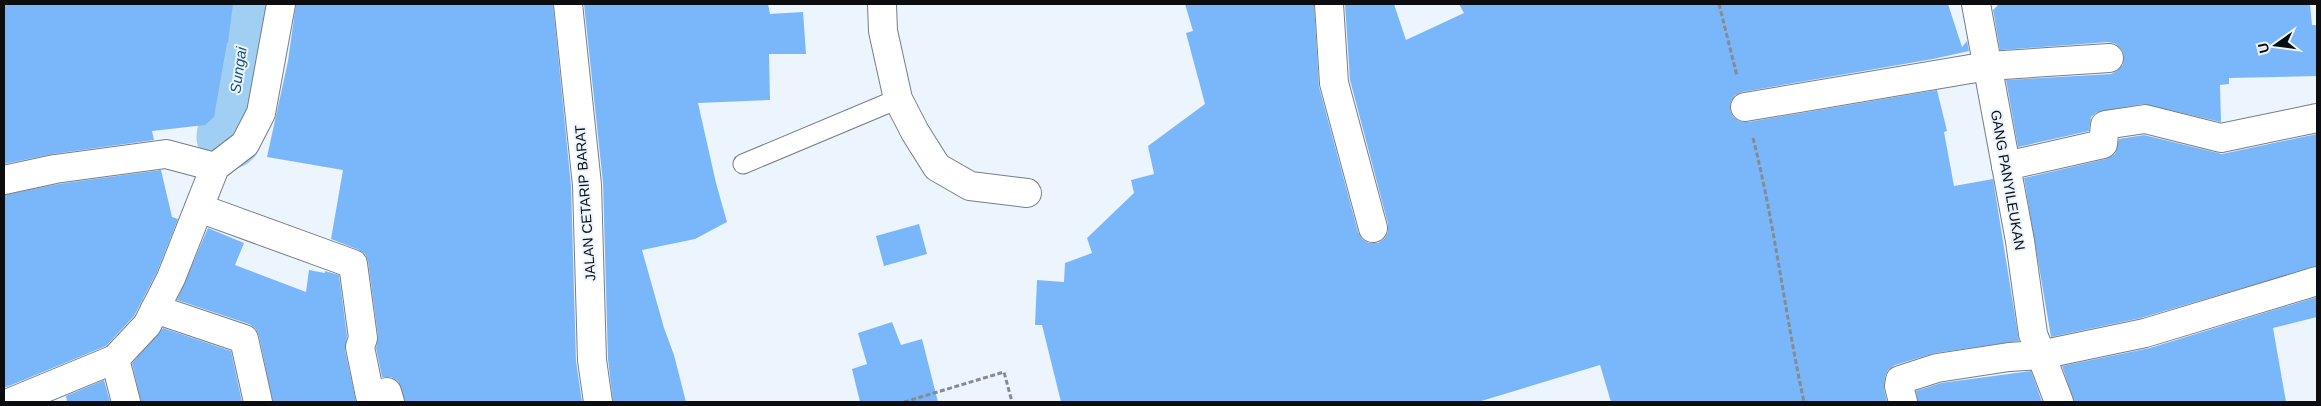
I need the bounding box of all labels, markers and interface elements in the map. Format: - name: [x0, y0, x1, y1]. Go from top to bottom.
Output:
- north arrow: [2251, 20, 2301, 70]
- text: U: [2254, 41, 2272, 55]
- water label: Sungai: [226, 45, 250, 94]
- street label: GANG PANYILEUKAN: [1988, 109, 2028, 251]
- street label: JALAN CETARIP BARAT: [572, 124, 598, 282]

